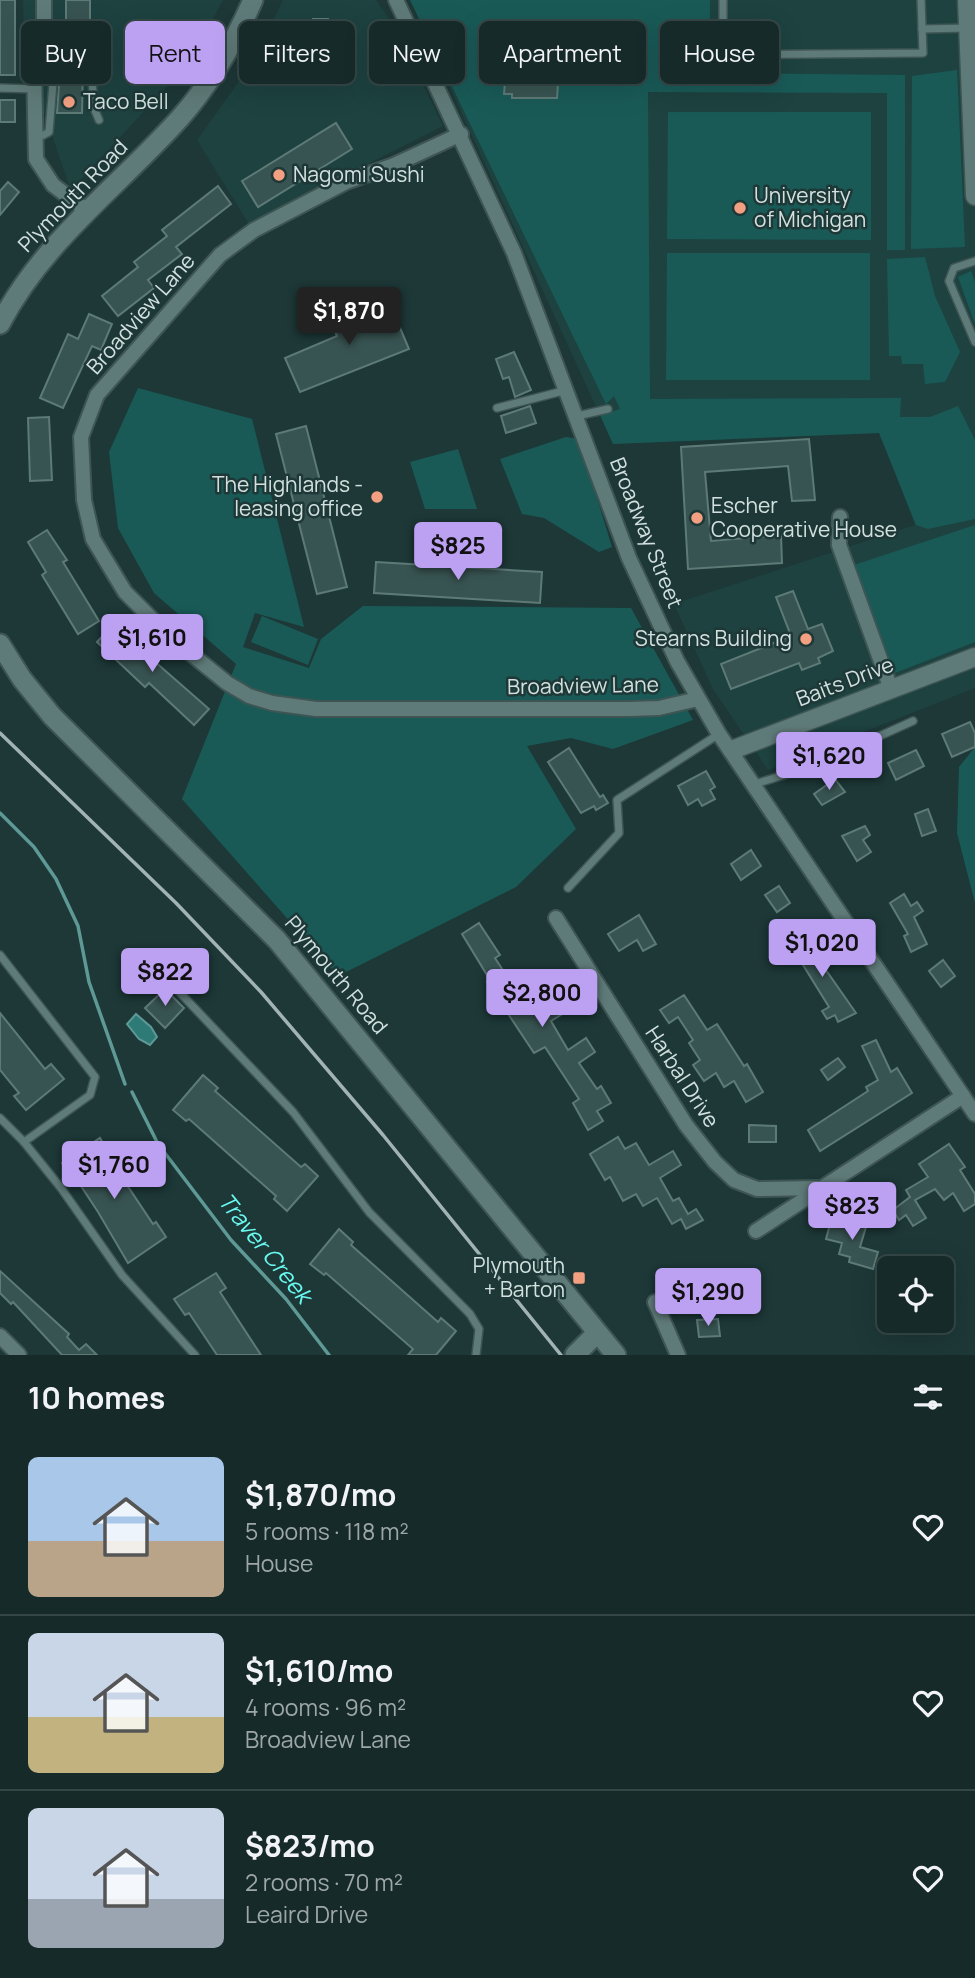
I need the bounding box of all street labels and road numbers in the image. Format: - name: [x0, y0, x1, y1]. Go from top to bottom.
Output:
- street label: Plymouth Road: [11, 133, 133, 258]
- street label: Broadview Lane: [80, 247, 201, 380]
- street label: Broadway Street: [604, 453, 690, 612]
- street label: Baits Drive: [792, 650, 897, 712]
- street label: Broadview Lane: [507, 670, 659, 700]
- street label: Plymouth Road: [279, 909, 394, 1039]
- street label: Harbal Drive: [640, 1020, 726, 1133]

